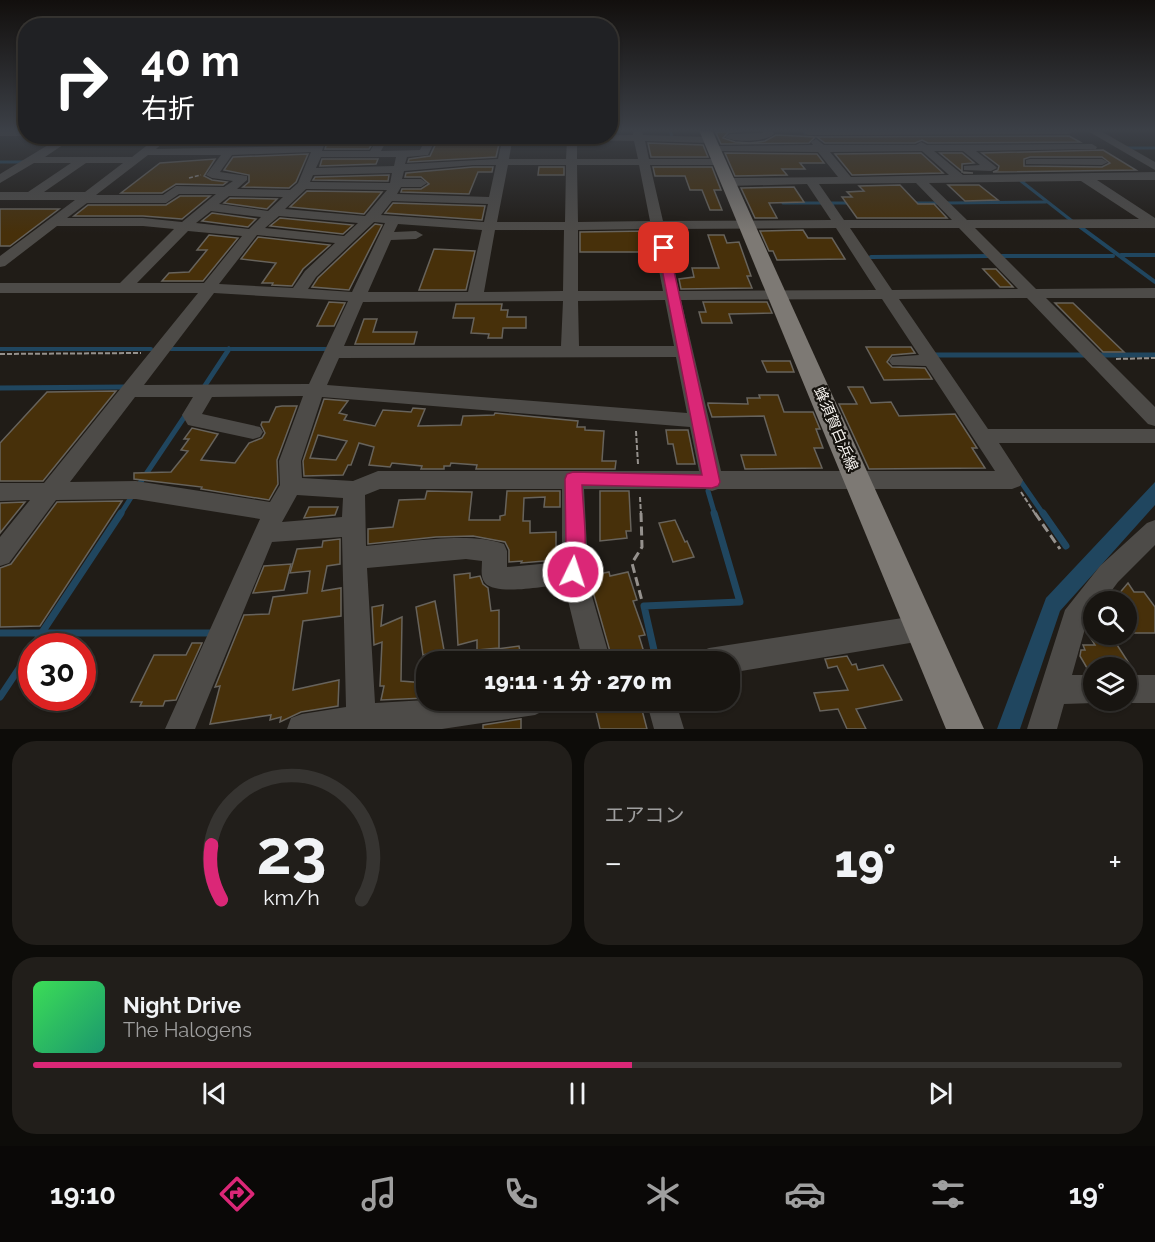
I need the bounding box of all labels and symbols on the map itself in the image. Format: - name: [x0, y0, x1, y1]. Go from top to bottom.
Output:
- pin: [638, 222, 689, 273]
- street label: 蜂須賀白浜線: [810, 384, 862, 474]
- position arrow: [541, 540, 605, 604]
- speed limit sign: 30: [18, 633, 96, 711]

